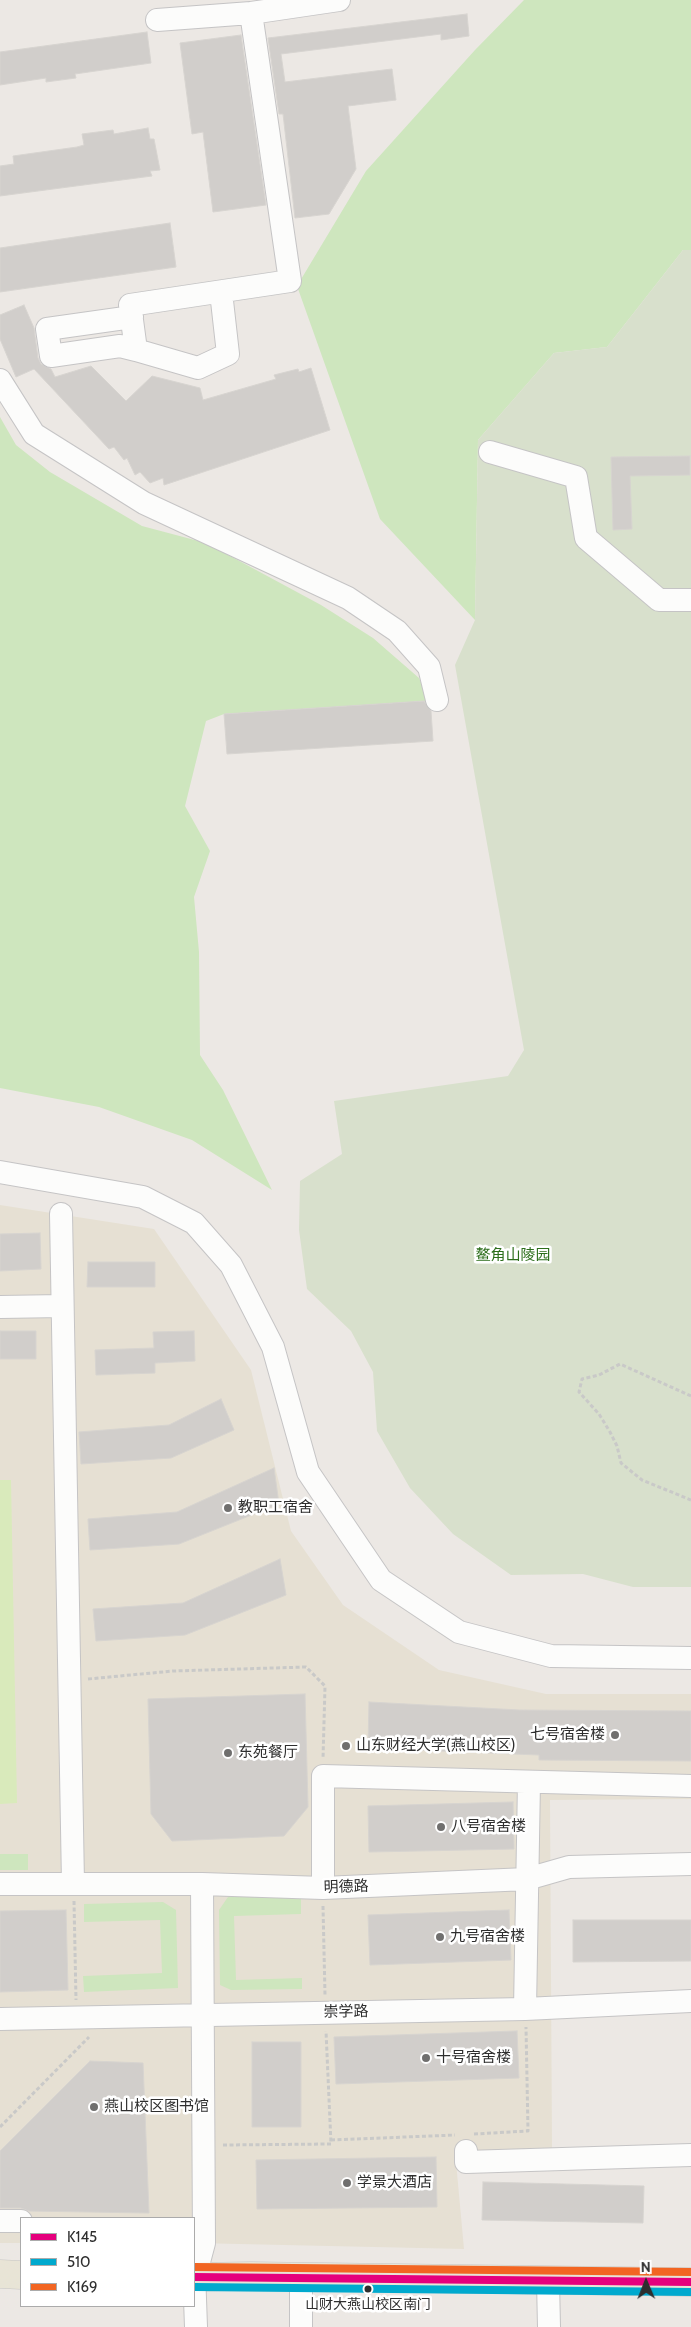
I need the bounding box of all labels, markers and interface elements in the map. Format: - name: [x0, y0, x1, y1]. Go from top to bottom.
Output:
- park label: 鳌角山陵园: [476, 1247, 550, 1265]
- place label: 教职工宿舍: [238, 1499, 313, 1517]
- marker: 教职工宿舍: [222, 1502, 234, 1514]
- place label: 七号宿舍楼: [530, 1726, 605, 1744]
- marker: 七号宿舍楼: [609, 1729, 621, 1741]
- place label: 山东财经大学(燕山校区): [356, 1737, 515, 1755]
- marker: 山东财经大学(燕山校区): [340, 1740, 352, 1752]
- place label: 东苑餐厅: [238, 1744, 298, 1762]
- marker: 东苑餐厅: [222, 1747, 234, 1759]
- place label: 八号宿舍楼: [451, 1818, 526, 1836]
- marker: 八号宿舍楼: [435, 1821, 447, 1833]
- street label: 明德路: [323, 1877, 369, 1897]
- place label: 九号宿舍楼: [450, 1928, 525, 1946]
- marker: 九号宿舍楼: [434, 1931, 446, 1943]
- street label: 崇学路: [323, 2003, 369, 2021]
- place label: 十号宿舍楼: [436, 2049, 511, 2067]
- marker: 十号宿舍楼: [420, 2052, 432, 2064]
- place label: 燕山校区图书馆: [104, 2098, 209, 2116]
- marker: 燕山校区图书馆: [88, 2101, 100, 2113]
- place label: 学景大酒店: [357, 2174, 432, 2192]
- marker: 学景大酒店: [341, 2177, 353, 2189]
- legend: [20, 2217, 195, 2307]
- text: K145: [67, 2228, 97, 2246]
- text: 510: [67, 2253, 90, 2271]
- north arrow: [621, 2257, 671, 2307]
- text: N: [641, 2258, 651, 2276]
- text: K169: [67, 2278, 97, 2296]
- marker: 山财大燕山校区南门: [363, 2284, 373, 2294]
- place label: 山财大燕山校区南门: [305, 2297, 431, 2313]

